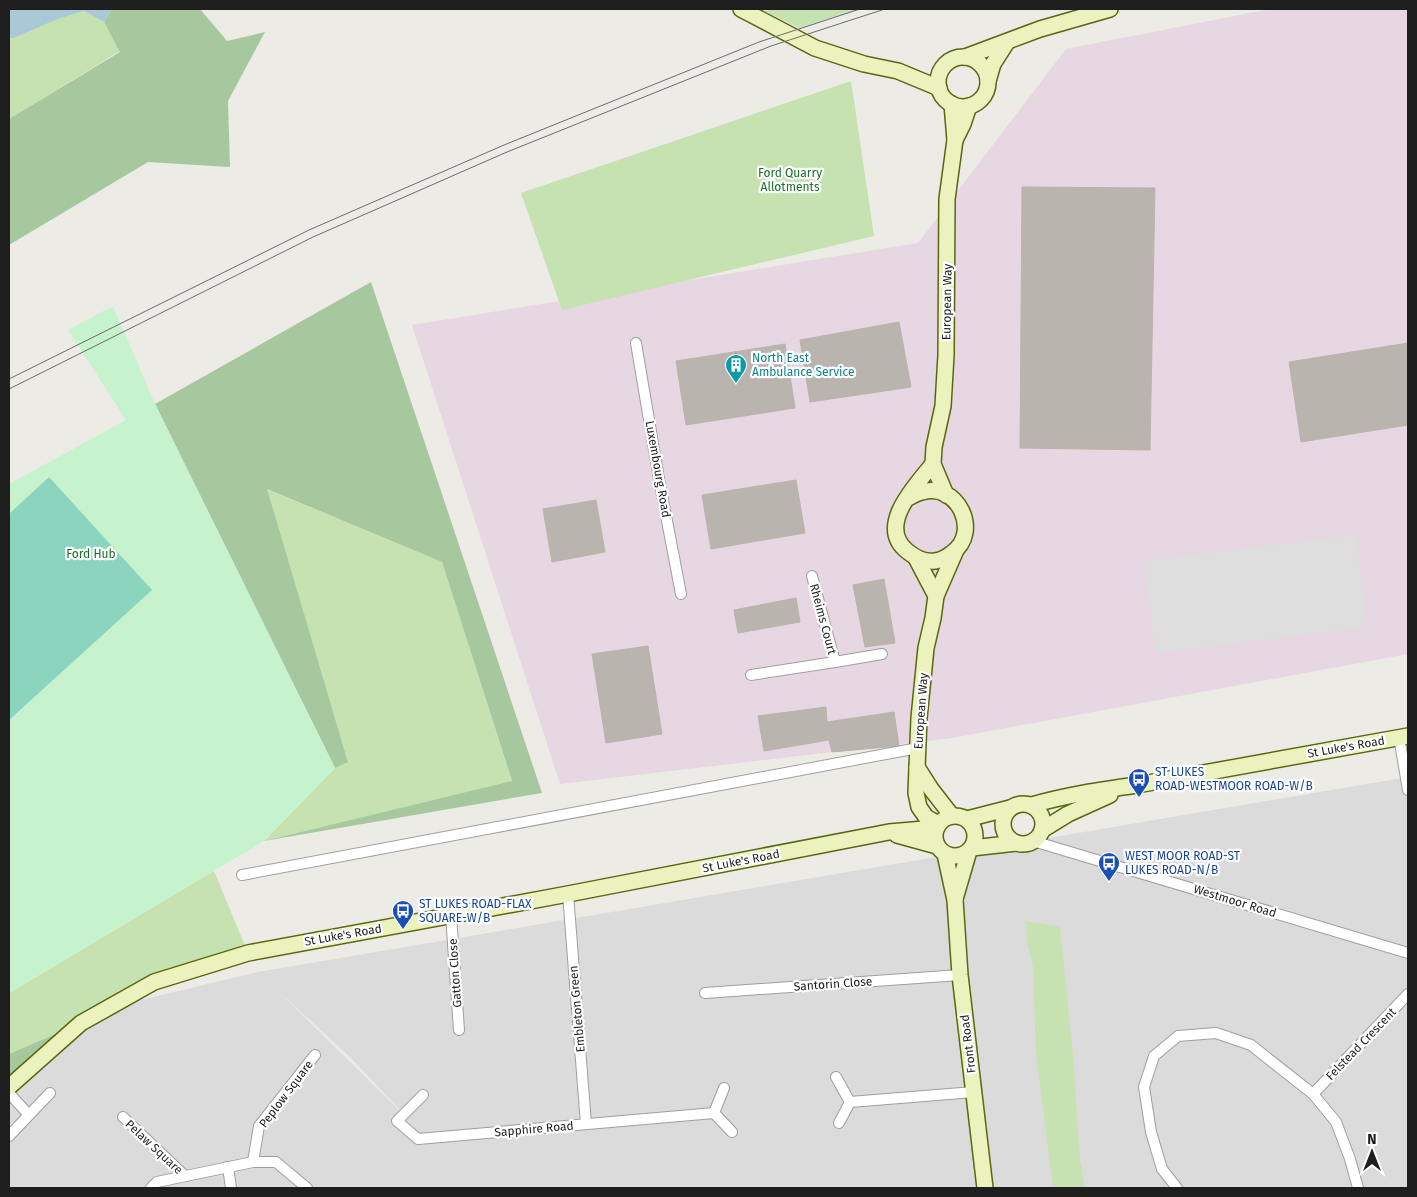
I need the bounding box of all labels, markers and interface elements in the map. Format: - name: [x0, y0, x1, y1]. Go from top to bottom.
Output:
- park label: Ford Quarry Allotments: [758, 166, 822, 194]
- street label: European Way: [939, 263, 955, 340]
- place label: North East Ambulance Service: [752, 351, 855, 379]
- building icon: North East Ambulance Service: [724, 353, 748, 384]
- street label: Luxembourg Road: [643, 420, 673, 518]
- park label: Ford Hub: [66, 547, 116, 561]
- street label: Rheims Court: [807, 582, 839, 657]
- street label: European Way: [911, 672, 931, 750]
- street label: St Luke's Road: [1306, 733, 1386, 761]
- place label: ST LUKES ROAD-WESTMOOR ROAD-W/B: [1155, 765, 1313, 793]
- bus stop icon: ST LUKES ROAD-WESTMOOR ROAD-W/B: [1127, 767, 1151, 798]
- street label: St Luke's Road: [701, 847, 781, 875]
- place label: WEST MOOR ROAD-ST LUKES ROAD-N/B: [1125, 849, 1241, 877]
- bus stop icon: WEST MOOR ROAD-ST LUKES ROAD-N/B: [1097, 851, 1121, 882]
- street label: Westmoor Road: [1192, 882, 1278, 920]
- place label: ST LUKES ROAD-FLAX SQUARE-W/B: [419, 897, 532, 925]
- bus stop icon: ST LUKES ROAD-FLAX SQUARE-W/B: [391, 899, 415, 930]
- street label: St Luke's Road: [303, 921, 383, 949]
- street label: Gatton Close: [446, 938, 464, 1008]
- street label: Embleton Green: [566, 965, 588, 1053]
- street label: Santorin Close: [793, 974, 873, 994]
- street label: Felstead Crescent: [1323, 1005, 1399, 1083]
- street label: Front Road: [957, 1014, 979, 1074]
- street label: Peplow Square: [256, 1058, 316, 1130]
- street label: Pelaw Square: [123, 1117, 185, 1177]
- street label: Sapphire Road: [494, 1119, 574, 1139]
- north arrow: [1347, 1127, 1397, 1177]
- text: N: [1367, 1131, 1377, 1148]

